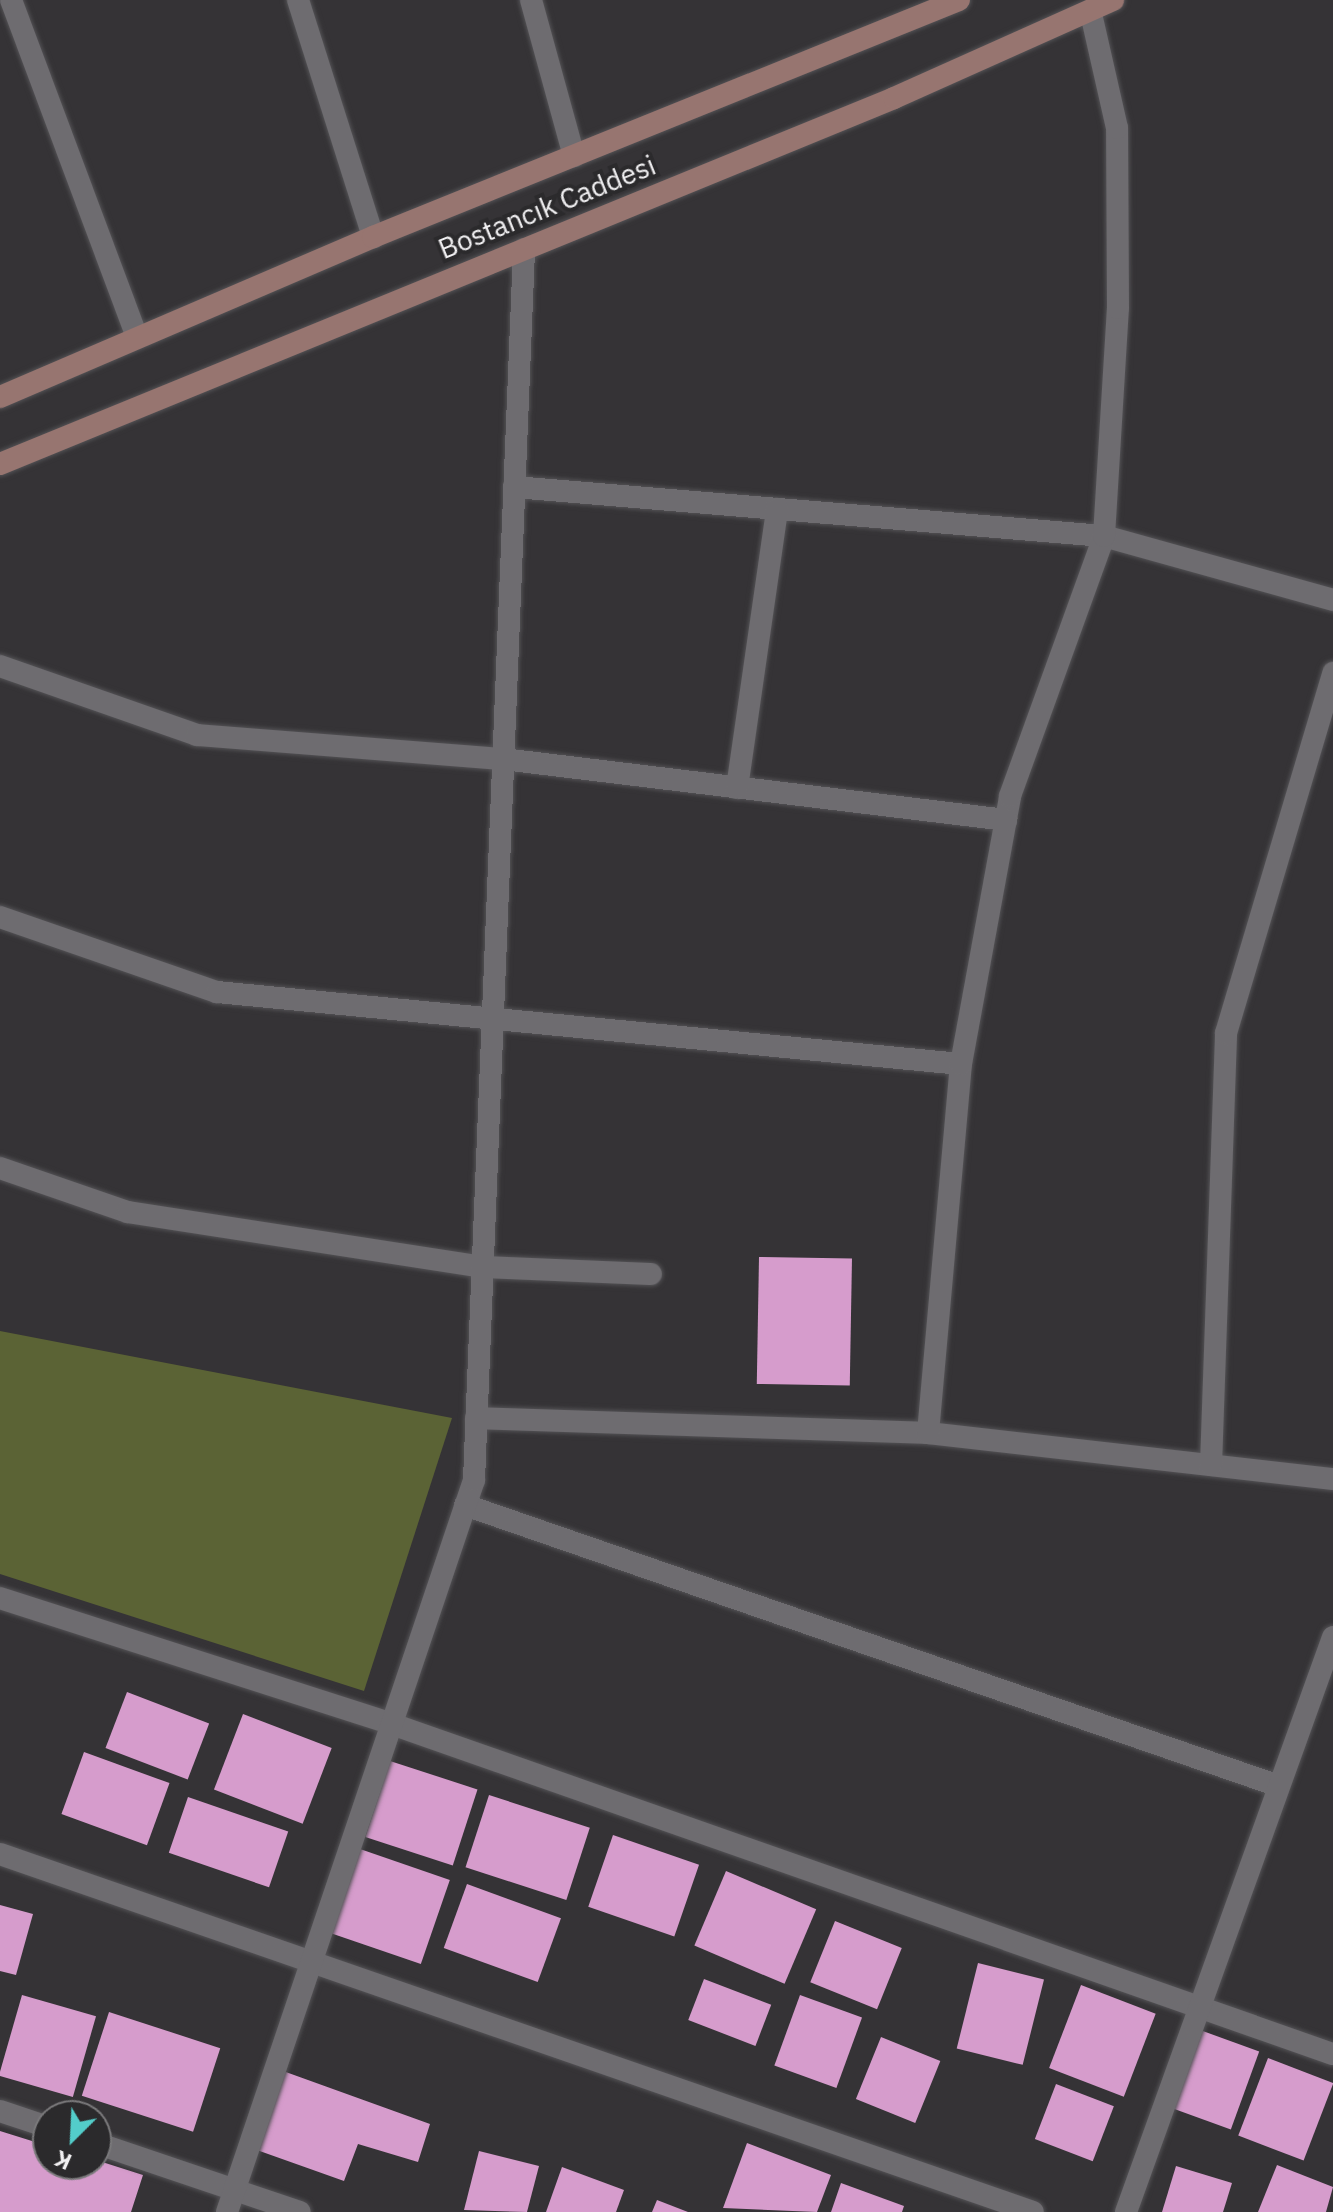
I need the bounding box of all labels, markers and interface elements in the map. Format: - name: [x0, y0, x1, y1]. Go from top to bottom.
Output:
- street label: Bostancık Caddesi: [433, 148, 661, 266]
- north arrow: [32, 2100, 112, 2180]
- text: K: [50, 2144, 76, 2177]

